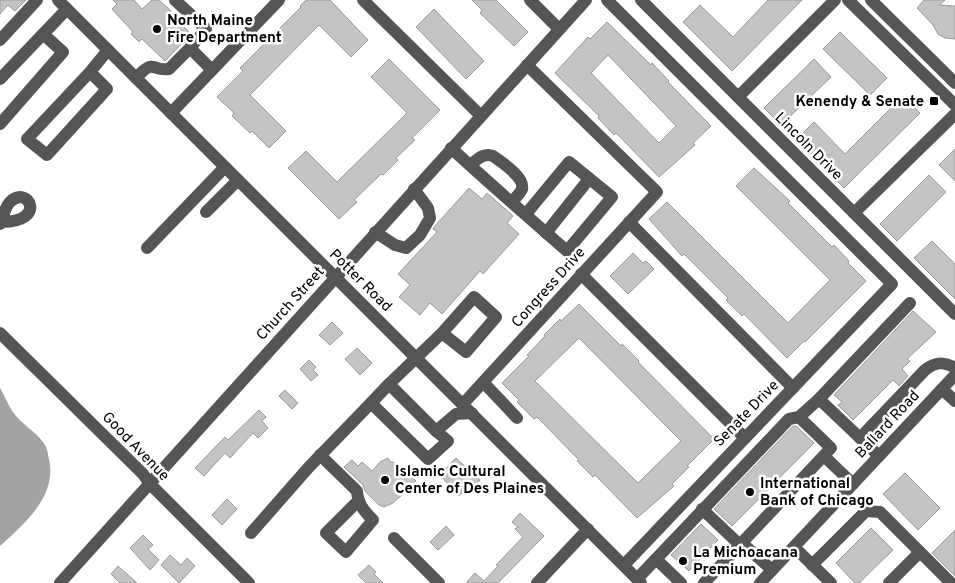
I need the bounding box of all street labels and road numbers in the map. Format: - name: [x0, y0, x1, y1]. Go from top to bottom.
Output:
- street label: Lincoln Drive: [770, 109, 846, 185]
- street label: Congress Drive: [508, 244, 590, 332]
- street label: Potter Road: [325, 246, 395, 316]
- street label: Church Street: [253, 263, 329, 345]
- street label: Senate Drive: [710, 377, 784, 451]
- street label: Ballard Road: [852, 387, 924, 463]
- street label: Good Avenue: [97, 408, 173, 486]

